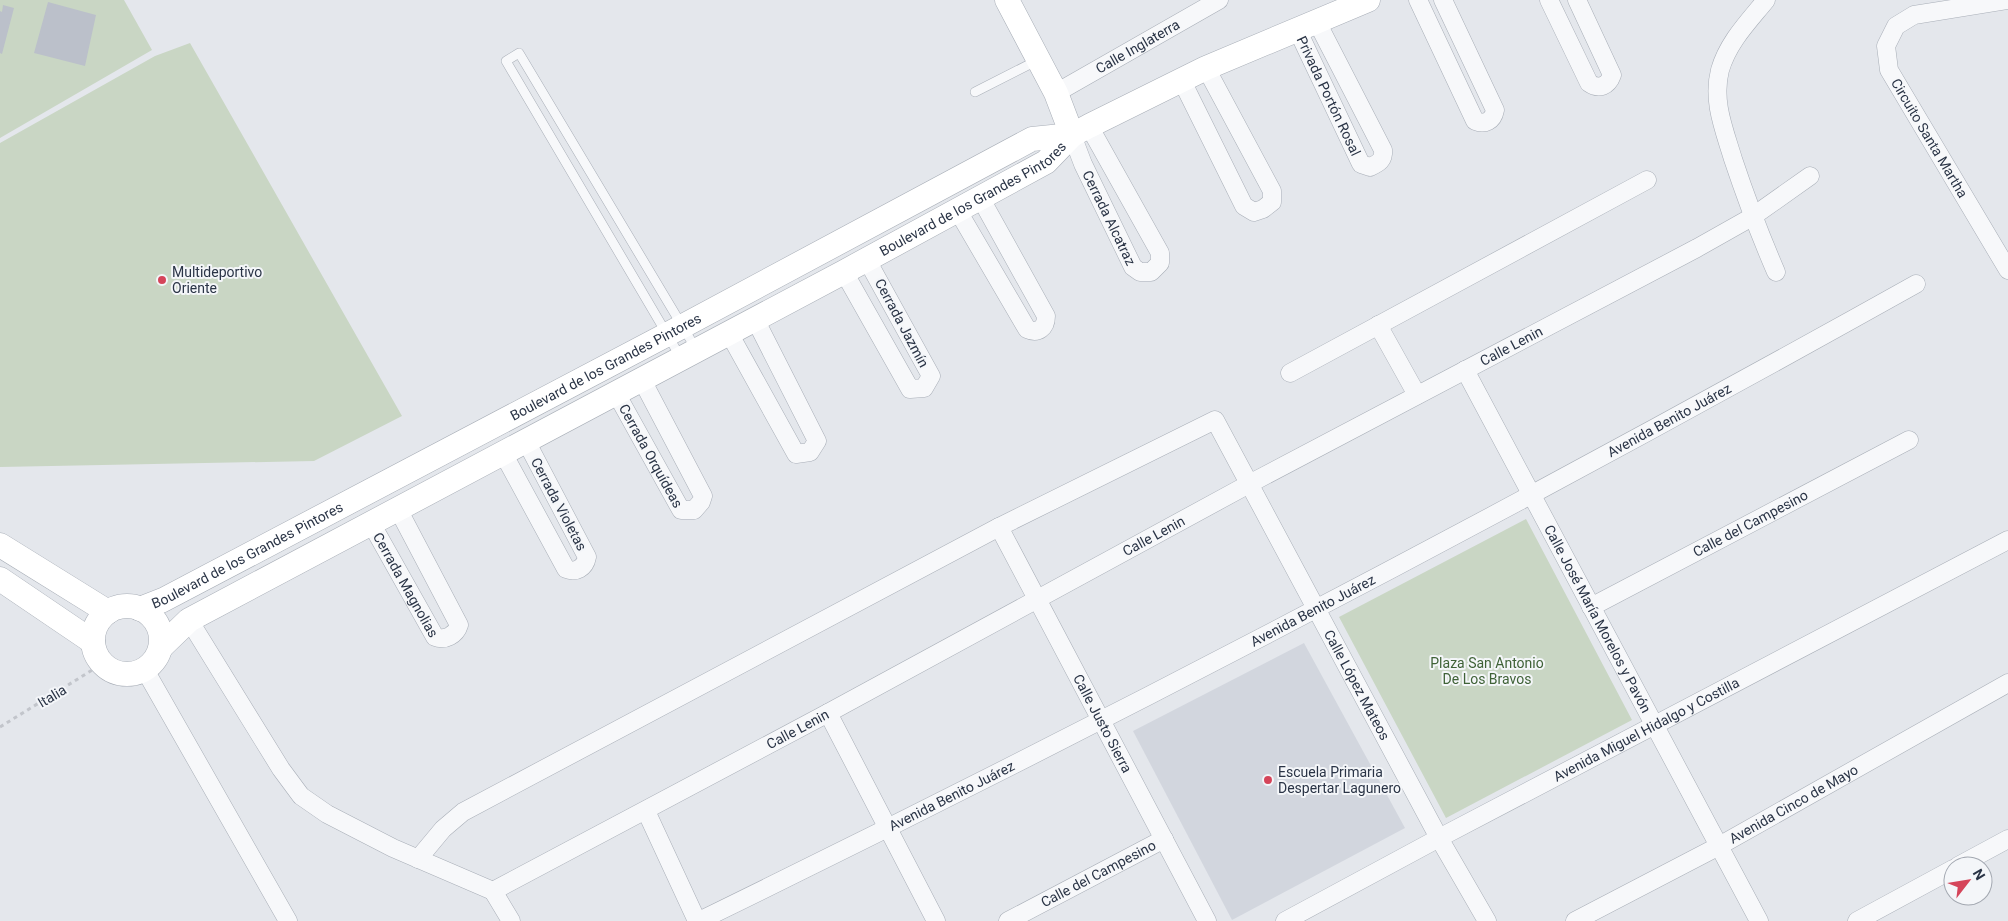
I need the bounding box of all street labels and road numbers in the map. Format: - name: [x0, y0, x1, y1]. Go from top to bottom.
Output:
- street label: Calle Inglaterra: [1093, 16, 1182, 77]
- street label: Privada Portón Rosal: [1293, 33, 1364, 158]
- street label: Circuito Santa Martha: [1888, 76, 1971, 200]
- street label: Boulevard de los Grandes Pintores: [877, 138, 1069, 259]
- street label: Cerrada Alcatraz: [1079, 168, 1139, 268]
- street label: Cerrada Jazmín: [872, 276, 932, 370]
- street label: Boulevard de los Grandes Pintores: [507, 310, 704, 424]
- street label: Calle Lenin: [1477, 323, 1545, 369]
- street label: Avenida Benito Juárez: [1605, 380, 1734, 460]
- street label: Cerrada Orquídeas: [616, 401, 686, 511]
- street label: Cerrada Violetas: [528, 455, 590, 553]
- street label: Calle del Campesino: [1690, 487, 1811, 560]
- street label: Boulevard de los Grandes Pintores: [149, 499, 346, 612]
- street label: Calle Lenin: [1120, 513, 1187, 559]
- street label: Calle José María Morelos y Pavón: [1541, 522, 1654, 716]
- street label: Cerrada Magnolias: [370, 530, 442, 640]
- street label: Avenida Benito Juárez: [1248, 571, 1378, 650]
- street label: Calle López Mateos: [1321, 627, 1393, 743]
- street label: Calle Justo Sierra: [1070, 671, 1135, 775]
- street label: Avenida Miguel Hidalgo y Costilla: [1551, 674, 1742, 785]
- street label: Italia: [35, 681, 69, 711]
- street label: Calle Lenin: [764, 706, 832, 752]
- street label: Avenida Benito Juárez: [886, 758, 1017, 834]
- street label: Avenida Cinco de Mayo: [1726, 761, 1861, 847]
- street label: Calle del Campesino: [1038, 837, 1158, 910]

